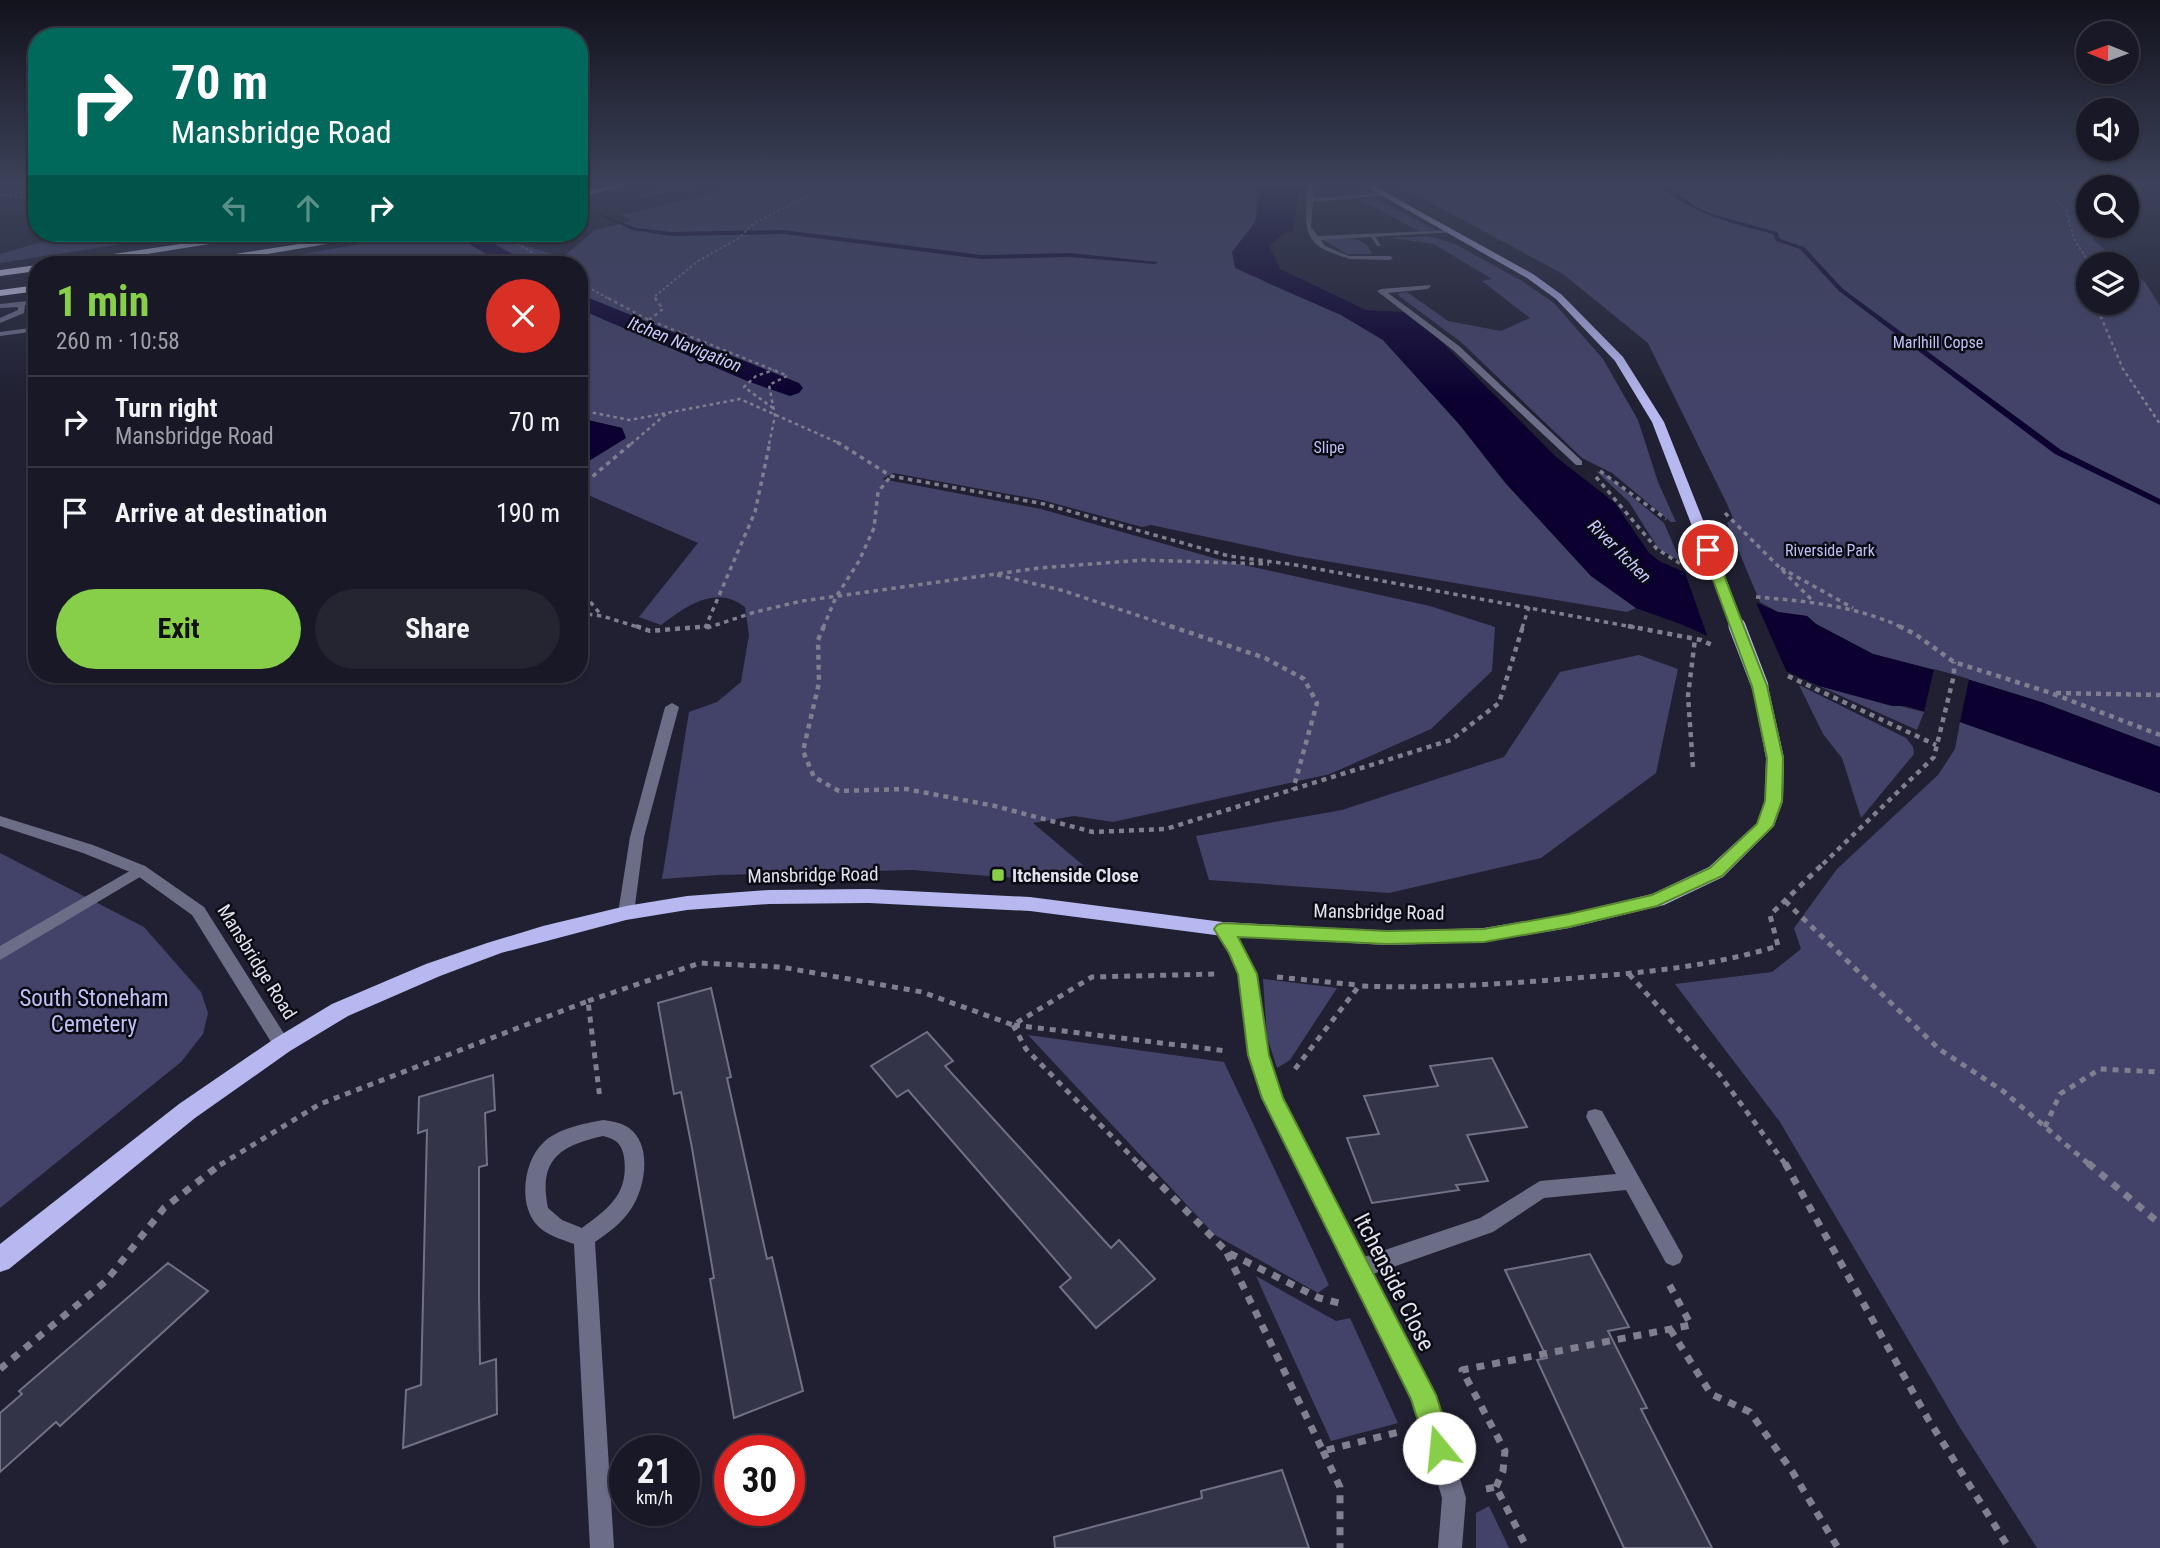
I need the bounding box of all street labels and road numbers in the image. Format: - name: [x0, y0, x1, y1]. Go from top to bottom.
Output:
- street label: Mansbridge Road: [747, 862, 879, 888]
- street label: Mansbridge Road: [1313, 899, 1445, 925]
- street label: Mansbridge Road: [213, 900, 301, 1024]
- street label: Itchenside Close: [1348, 1209, 1440, 1355]

